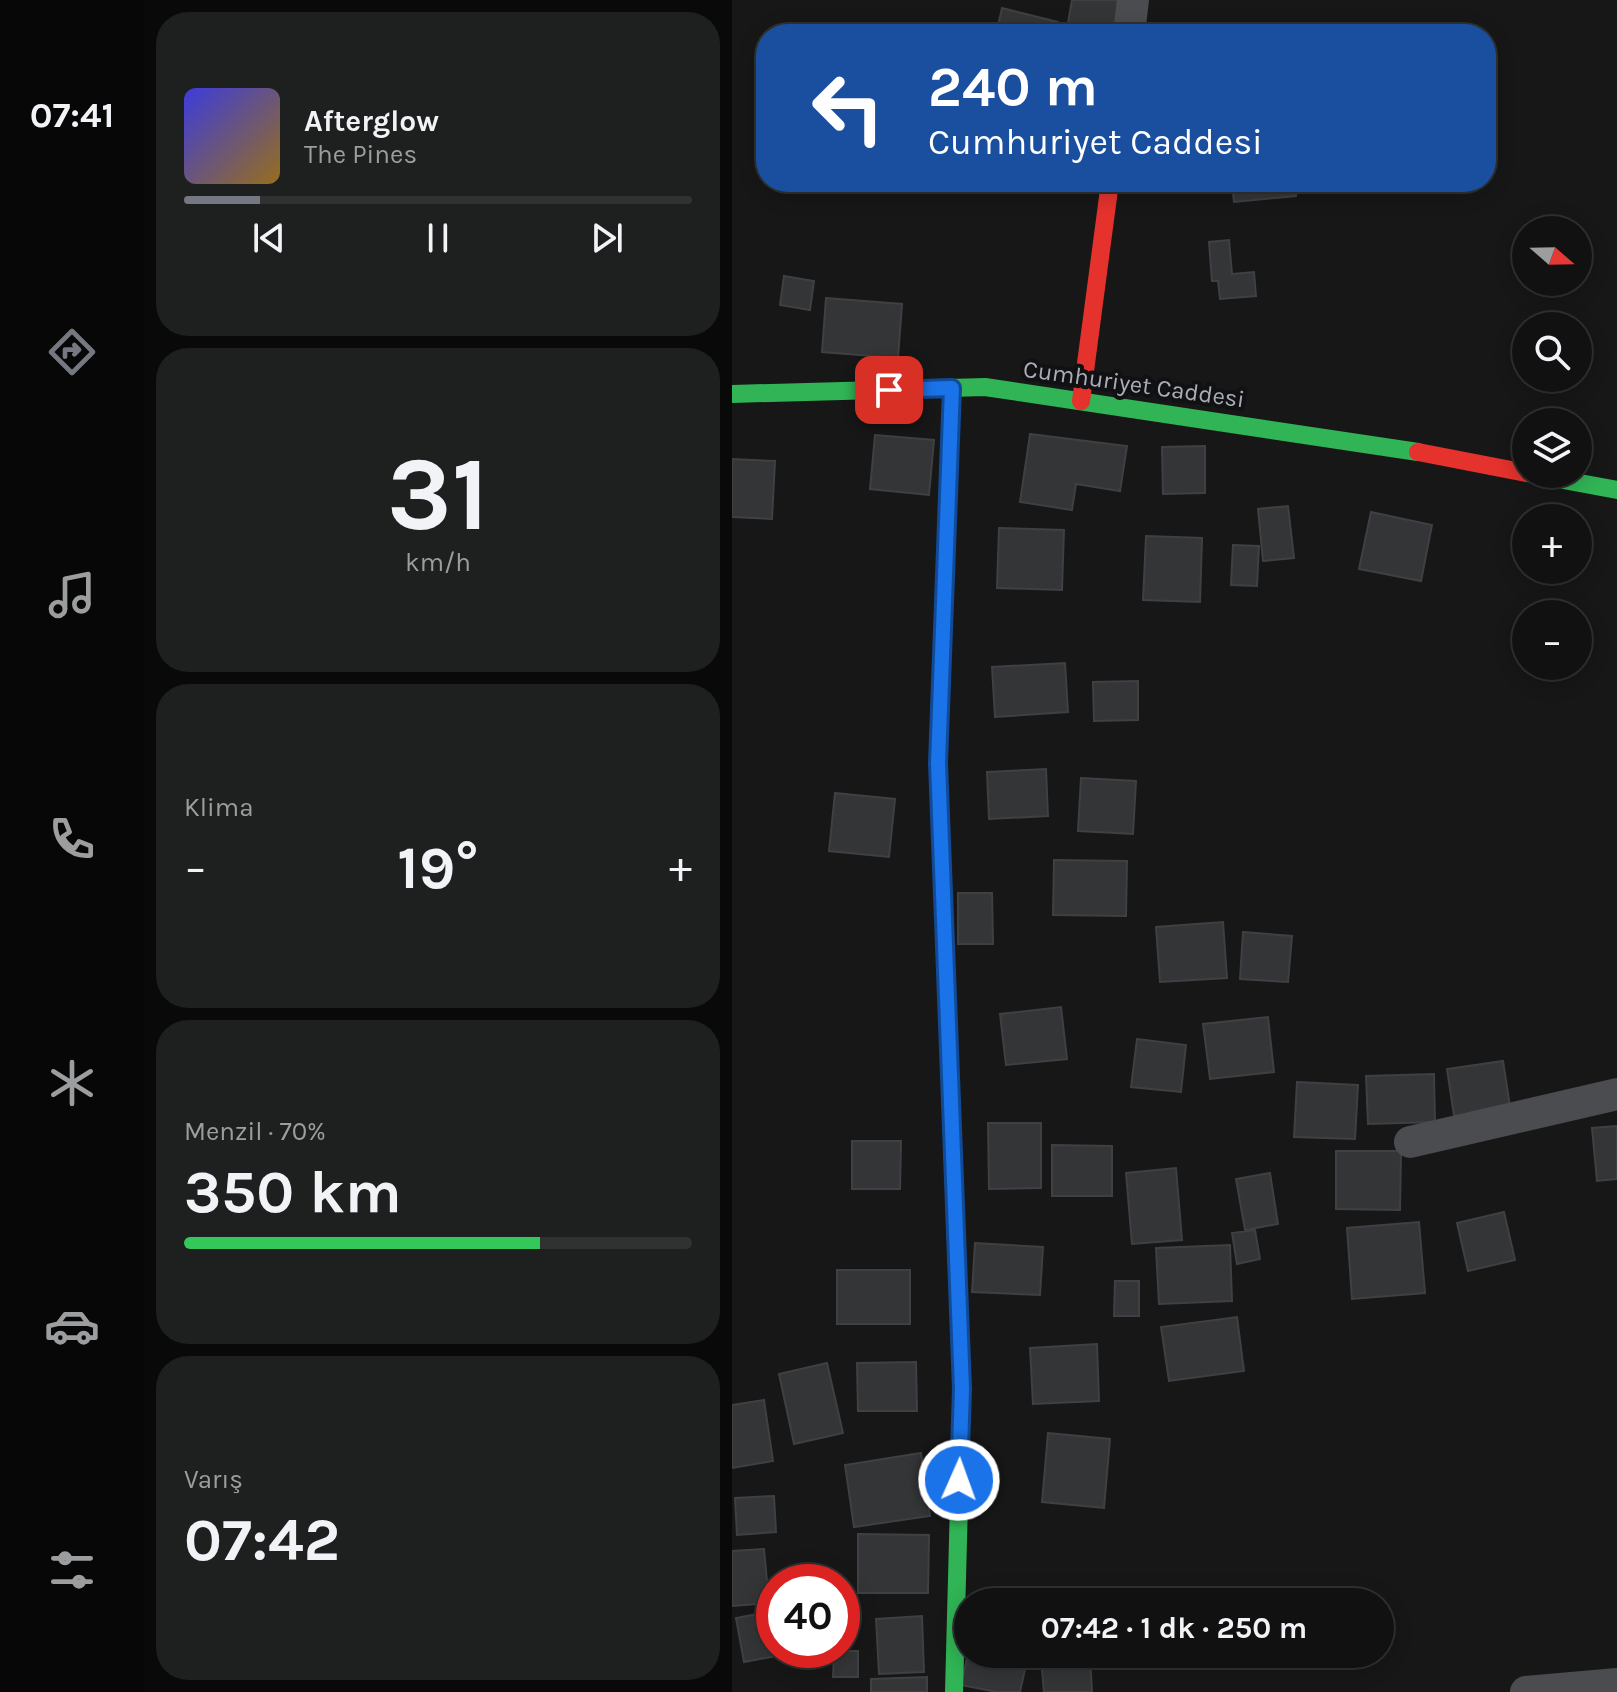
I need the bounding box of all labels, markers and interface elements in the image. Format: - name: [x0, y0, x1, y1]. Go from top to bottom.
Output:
- text: 240 m: [928, 54, 1098, 119]
- icon: left: [796, 56, 900, 160]
- text: 07:41: [30, 94, 114, 136]
- text: Afterglow: [304, 103, 439, 139]
- text: Cumhuriyet Caddesi: [928, 121, 1263, 163]
- text: The Pines: [304, 139, 417, 170]
- icon: previous: [247, 216, 291, 260]
- icon: pause: [416, 216, 460, 260]
- icon: next: [585, 216, 629, 260]
- north arrow: [1512, 216, 1592, 296]
- map controls: [1512, 216, 1592, 680]
- button: search: [1512, 312, 1592, 392]
- icon: directions: [44, 324, 100, 380]
- street label: Cumhuriyet Caddesi: [1022, 355, 1246, 413]
- pin: [855, 356, 923, 424]
- icon: arrive: [867, 368, 911, 412]
- button: layers: [1512, 408, 1592, 488]
- text: 31: [387, 434, 489, 555]
- button: +: [1512, 504, 1592, 584]
- text: km/h: [405, 547, 471, 578]
- icon: music: [44, 567, 100, 623]
- button: −: [1512, 600, 1592, 680]
- text: Klima: [184, 792, 253, 823]
- icon: phone: [44, 811, 100, 867]
- text: 19°: [397, 833, 479, 903]
- text: −: [184, 842, 207, 893]
- text: +: [669, 842, 692, 893]
- icon: climate: [44, 1055, 100, 1111]
- text: Menzil · 70%: [184, 1116, 326, 1147]
- text: 350 km: [184, 1157, 402, 1227]
- icon: car: [44, 1298, 100, 1354]
- position arrow: [917, 1438, 1001, 1522]
- text: Varış: [184, 1464, 243, 1495]
- text: 07:42: [184, 1505, 340, 1575]
- icon: filters: [44, 1542, 100, 1598]
- speed limit sign: 40: [756, 1564, 860, 1668]
- text: 07:42 · 1 dk · 250 m: [1041, 1610, 1307, 1646]

